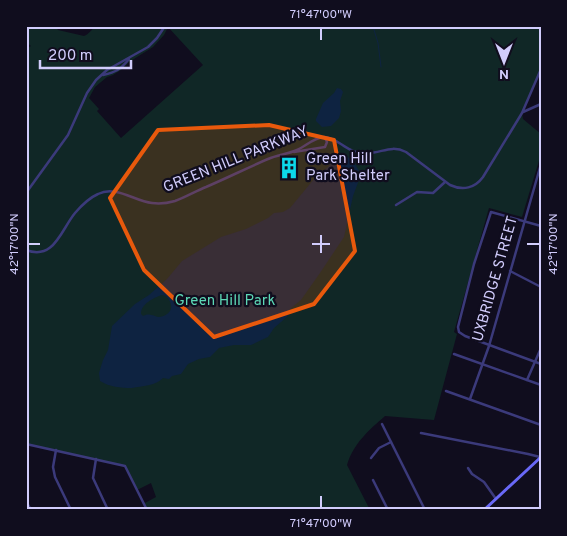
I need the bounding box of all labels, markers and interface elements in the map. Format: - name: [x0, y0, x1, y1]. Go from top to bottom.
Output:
- text: 71°47'00"W: [290, 7, 352, 23]
- scale bar: [40, 38, 131, 70]
- north arrow: [480, 38, 530, 88]
- text: 200 m: [48, 47, 93, 66]
- text: N: [499, 65, 509, 82]
- street label: GREEN HILL PARKWAY: [161, 122, 312, 198]
- place label: Green Hill Park Shelter: [306, 150, 390, 186]
- building icon: Green Hill Park Shelter: [276, 155, 302, 181]
- text: 42°17'00"N: [7, 213, 23, 275]
- text: 42°17'00"N: [546, 213, 562, 275]
- street label: UXBRIDGE STREET: [469, 214, 523, 344]
- park label: Green Hill Park: [175, 292, 276, 311]
- text: 71°47'00"W: [290, 516, 352, 532]

